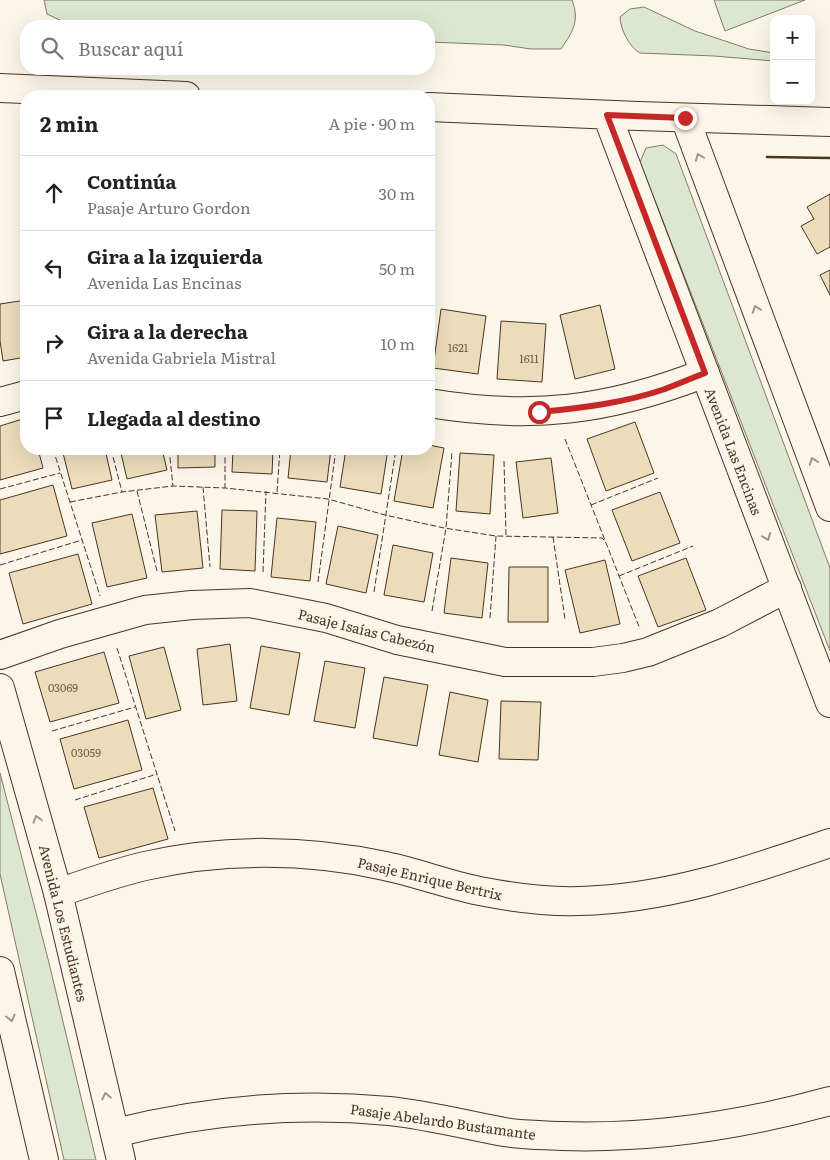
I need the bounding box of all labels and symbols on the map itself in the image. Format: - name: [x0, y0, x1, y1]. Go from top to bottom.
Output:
- route end: [674, 107, 697, 130]
- one-way arrow: [695, 153, 705, 161]
- one-way arrow: [752, 305, 762, 314]
- house number: 1621: [448, 339, 469, 355]
- house number: 1611: [519, 350, 539, 366]
- street label: Avenida Las Encinas: [700, 384, 768, 518]
- route start: [528, 401, 551, 424]
- one-way arrow: [809, 457, 819, 466]
- one-way arrow: [761, 532, 771, 541]
- street label: Pasaje Isaías Cabezón: [296, 603, 438, 657]
- house number: 03069: [48, 679, 78, 695]
- house number: 03059: [71, 744, 101, 760]
- one-way arrow: [32, 815, 43, 824]
- street label: Avenida Los Estudiantes: [35, 843, 93, 1003]
- street label: Pasaje Enrique Bertrix: [356, 852, 504, 904]
- one-way arrow: [5, 1014, 16, 1023]
- one-way arrow: [101, 1091, 112, 1100]
- street label: Pasaje Abelardo Bustamante: [349, 1098, 537, 1144]

